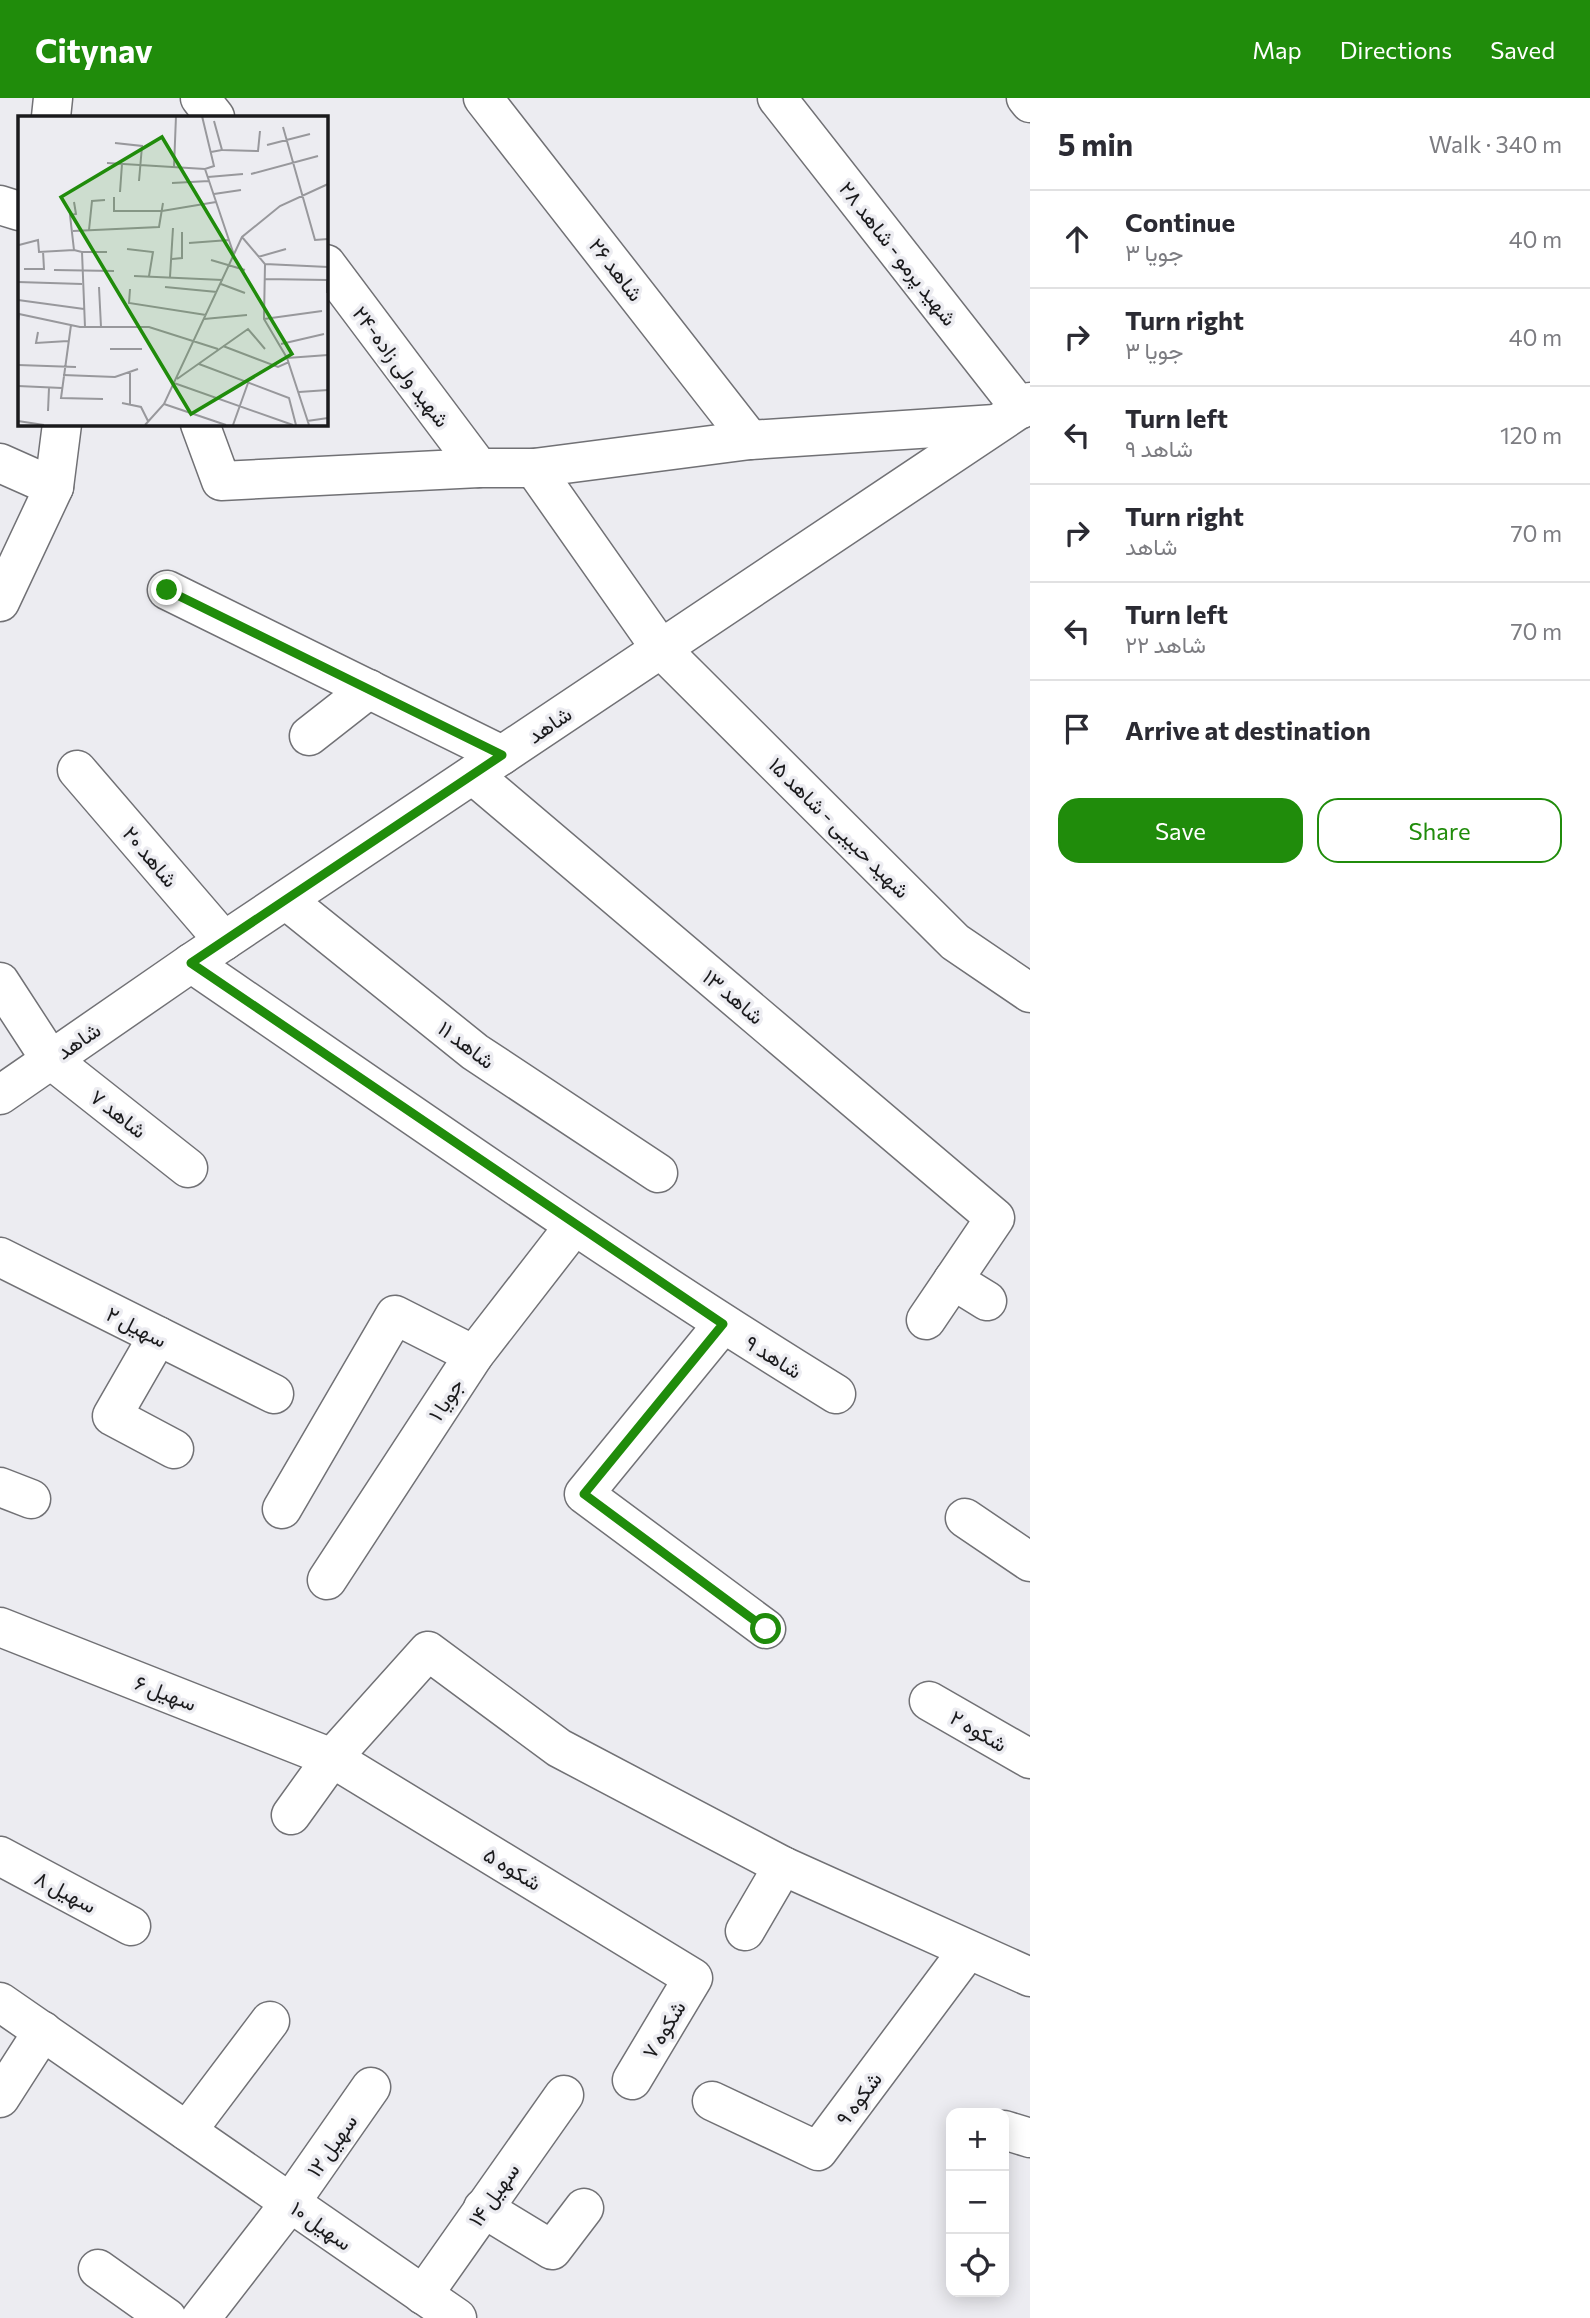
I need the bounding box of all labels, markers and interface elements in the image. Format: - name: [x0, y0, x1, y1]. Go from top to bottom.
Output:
- text: Citynav: [35, 29, 153, 70]
- text: Map: [1252, 35, 1302, 64]
- text: Directions: [1340, 35, 1452, 64]
- text: Saved: [1490, 35, 1555, 64]
- inset map: [18, 116, 327, 425]
- text: 5 min: [1058, 125, 1133, 162]
- text: Walk · 340 m: [1429, 130, 1562, 158]
- street label: شهید پرمو - شاهد ۲۸: [833, 176, 963, 332]
- text: Continue: [1125, 206, 1235, 237]
- icon: ahead: [1058, 220, 1096, 258]
- text: 40 m: [1509, 225, 1562, 253]
- street label: شاهد ۲۶: [585, 233, 649, 305]
- text: جویا ۳: [1125, 238, 1183, 266]
- street label: شهید ولی زاده-۲۴: [347, 301, 456, 433]
- text: Turn right: [1125, 304, 1244, 335]
- icon: right: [1058, 318, 1096, 356]
- text: 40 m: [1509, 323, 1562, 351]
- text: جویا ۳: [1125, 336, 1183, 364]
- text: Turn left: [1125, 402, 1228, 433]
- icon: left: [1058, 416, 1096, 454]
- text: 120 m: [1500, 421, 1562, 449]
- text: شاهد ۹: [1125, 434, 1193, 462]
- text: Turn right: [1125, 500, 1244, 531]
- icon: right: [1058, 514, 1096, 552]
- text: 70 m: [1510, 519, 1562, 547]
- text: شاهد: [1125, 532, 1177, 560]
- route end: [151, 574, 182, 605]
- text: Turn left: [1125, 598, 1228, 629]
- icon: left: [1058, 612, 1096, 650]
- text: 70 m: [1510, 617, 1562, 645]
- text: شاهد ۲۲: [1125, 630, 1206, 658]
- street label: شاهد: [522, 700, 576, 748]
- icon: arrive: [1058, 710, 1096, 748]
- text: Arrive at destination: [1125, 714, 1371, 745]
- street label: شهید حبیبی - شاهد ۱۵: [763, 751, 916, 904]
- button: Save: [1058, 798, 1303, 863]
- button: Share: [1317, 798, 1562, 863]
- street label: شاهد ۲۰: [118, 821, 184, 891]
- street label: شاهد ۱۳: [698, 963, 770, 1029]
- street label: شاهد ۱۱: [434, 1015, 500, 1073]
- street label: شاهد: [51, 1016, 105, 1064]
- street label: شاهد ۷: [86, 1083, 152, 1143]
- street label: سهیل ۲: [102, 1300, 171, 1354]
- street label: شاهد ۹: [741, 1329, 807, 1383]
- street label: جویا ۱: [422, 1373, 470, 1426]
- route start: [750, 1613, 781, 1644]
- street label: سهیل ۶: [131, 1669, 200, 1717]
- street label: شکوه ۲: [945, 1704, 1012, 1758]
- street label: شکوه ۵: [479, 1841, 546, 1897]
- street label: سهیل ۸: [30, 1865, 101, 1919]
- street label: شکوه ۷: [636, 1996, 692, 2063]
- street label: شکوه ۹: [830, 2066, 888, 2131]
- map controls: [946, 2108, 1009, 2297]
- button: +: [946, 2108, 1009, 2171]
- street label: سهیل ۱۲: [301, 2109, 363, 2182]
- street label: سهیل ۱۴: [462, 2158, 525, 2232]
- button: −: [946, 2171, 1009, 2234]
- street label: سهیل ۱۰: [286, 2195, 357, 2256]
- button: locate: [946, 2234, 1009, 2297]

